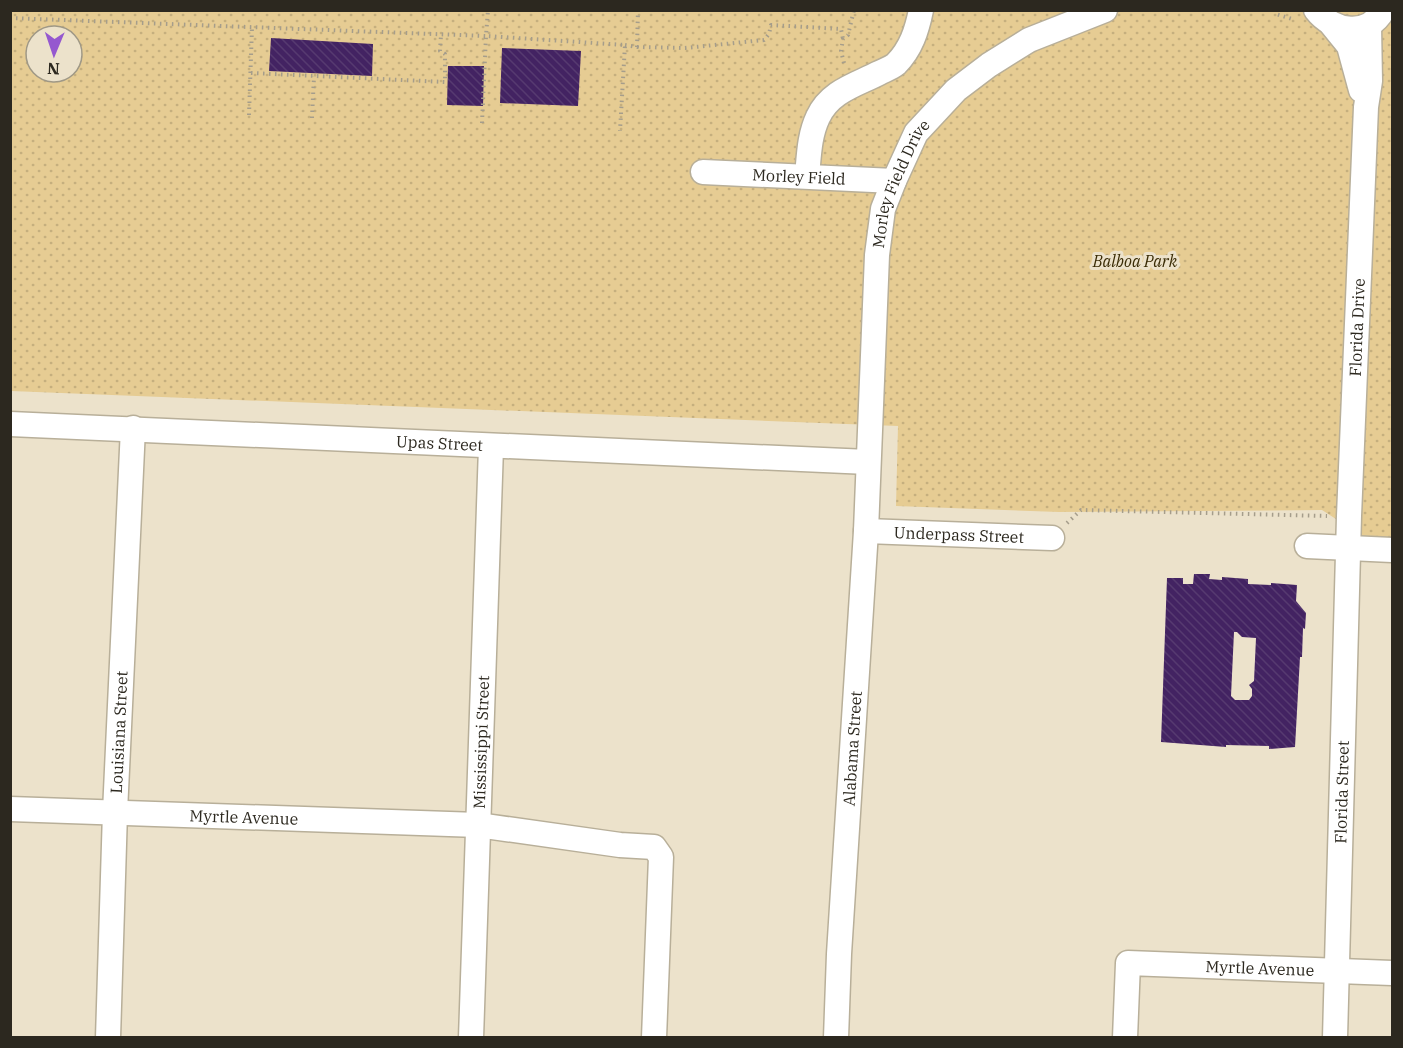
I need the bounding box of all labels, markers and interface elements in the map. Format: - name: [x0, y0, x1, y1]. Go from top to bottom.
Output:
- north arrow: [24, 24, 84, 84]
- text: N: [47, 59, 60, 79]
- street label: Morley Field Drive: [868, 115, 934, 249]
- street label: Morley Field: [752, 164, 846, 189]
- park label: Balboa Park: [1092, 251, 1178, 271]
- street label: Florida Drive: [1345, 278, 1369, 377]
- street label: Upas Street: [396, 431, 484, 455]
- street label: Underpass Street: [893, 522, 1025, 547]
- street label: Louisiana Street: [106, 670, 132, 794]
- street label: Mississippi Street: [469, 675, 493, 809]
- street label: Alabama Street: [838, 690, 866, 807]
- street label: Florida Street: [1330, 740, 1353, 844]
- street label: Myrtle Avenue: [189, 805, 299, 829]
- street label: Myrtle Avenue: [1205, 956, 1315, 980]

